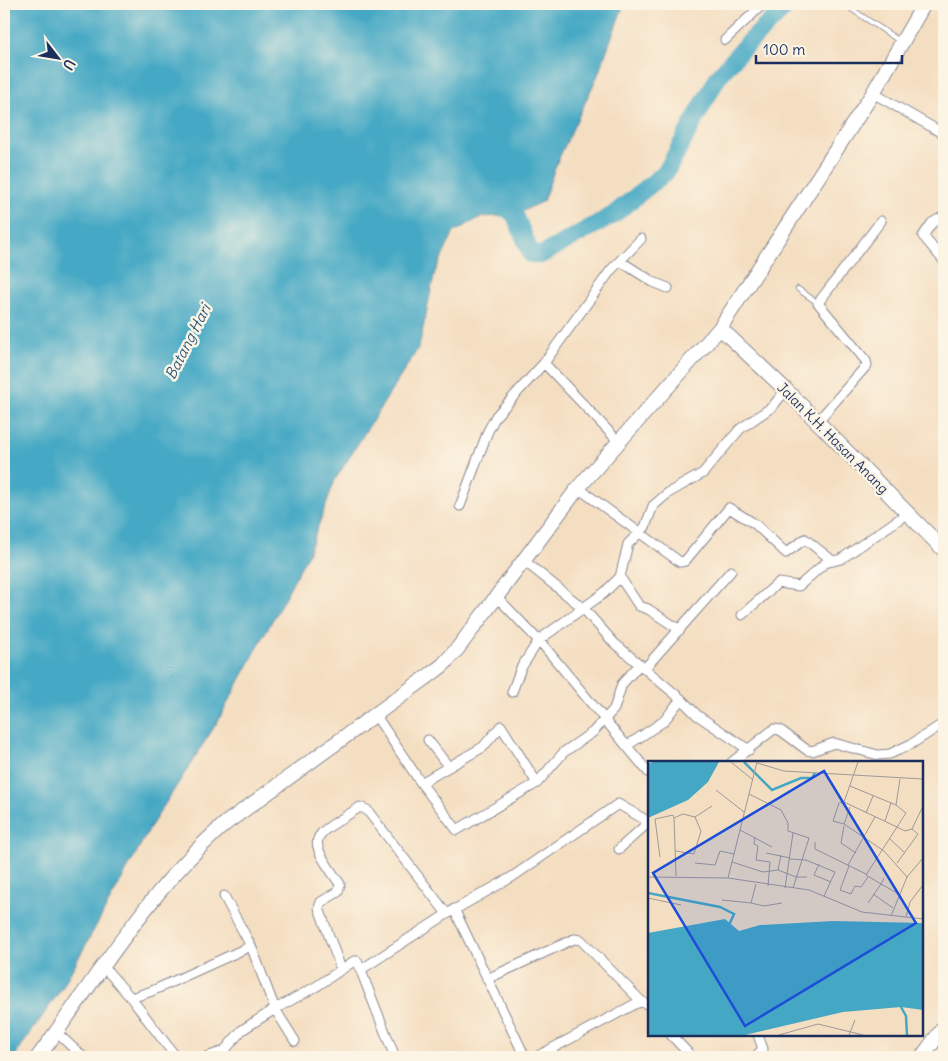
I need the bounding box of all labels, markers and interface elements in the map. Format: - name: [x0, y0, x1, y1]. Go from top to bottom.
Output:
- north arrow: [32, 32, 82, 82]
- scale bar: [756, 32, 902, 64]
- text: 100 m: [763, 40, 805, 59]
- text: U: [59, 56, 79, 73]
- water label: Batang Hari: [161, 300, 215, 382]
- street label: Jalan K.H. Hasan Anang: [773, 378, 893, 498]
- inset map: [648, 761, 923, 1036]

